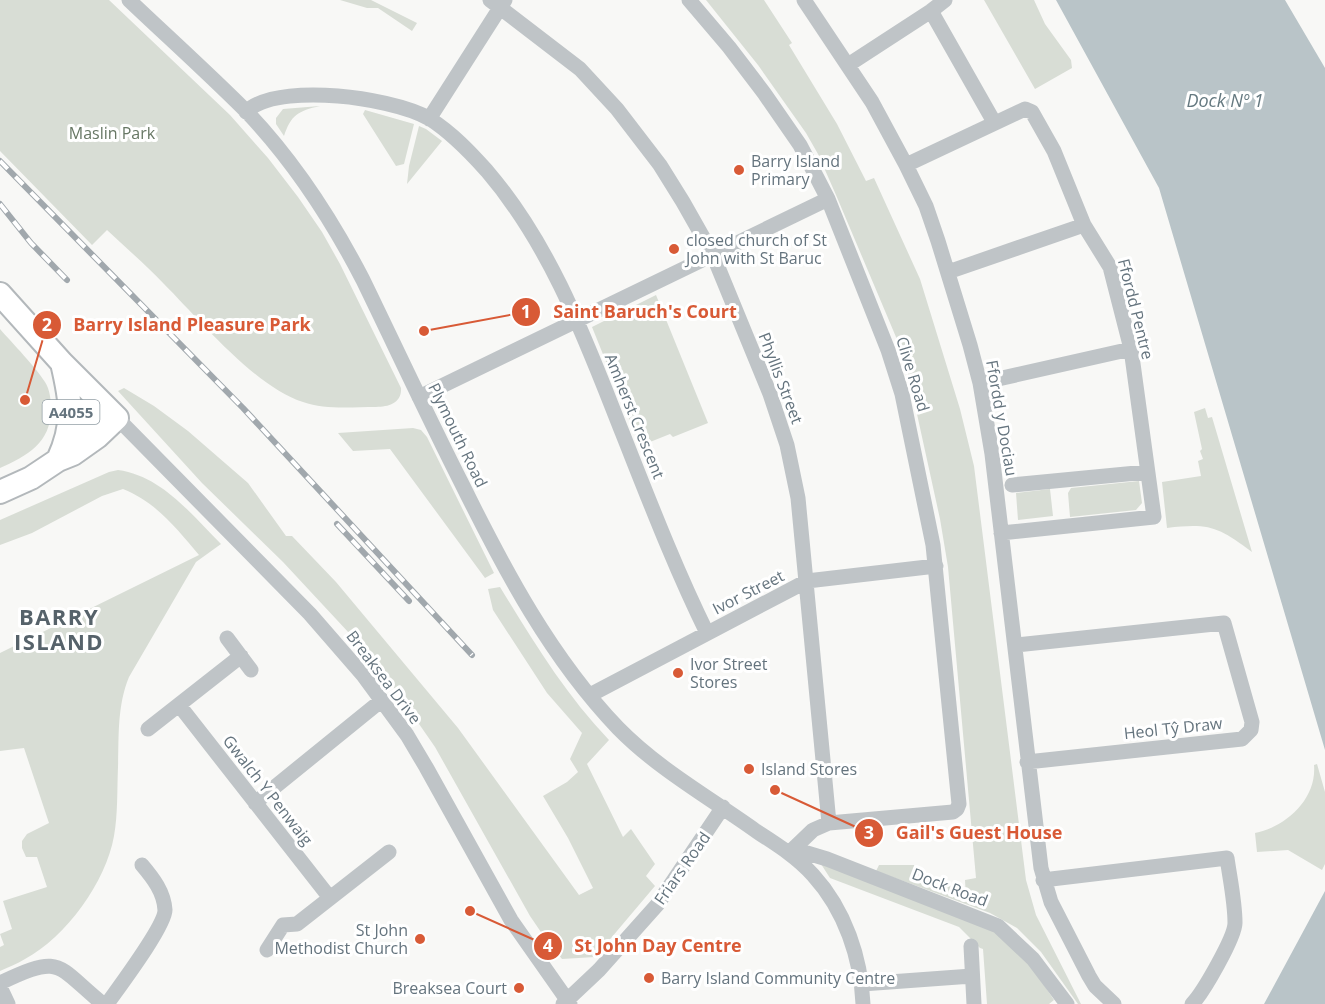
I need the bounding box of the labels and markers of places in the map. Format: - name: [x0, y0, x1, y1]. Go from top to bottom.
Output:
- place label: Barry Island Primary: [751, 150, 840, 190]
- marker: Barry Island Primary: [732, 163, 746, 177]
- place label: closed church of St John with St Baruc: [684, 229, 827, 269]
- marker: closed church of St John with St Baruc: [667, 242, 681, 256]
- callout: Saint Baruch's Court: [511, 294, 748, 330]
- callout: Barry Island Pleasure Park: [32, 307, 323, 343]
- place label: Ivor Street Stores: [690, 653, 768, 693]
- marker: Ivor Street Stores: [671, 666, 685, 680]
- place label: Island Stores: [761, 758, 857, 780]
- marker: Island Stores: [742, 762, 756, 776]
- callout: Gail's Guest House: [854, 815, 1074, 851]
- place label: St John Methodist Church: [274, 919, 408, 959]
- callout: St John Day Centre: [533, 928, 754, 964]
- marker: St John Methodist Church: [413, 932, 427, 946]
- place label: Barry Island Community Centre: [661, 967, 895, 989]
- marker: Barry Island Community Centre: [642, 971, 656, 985]
- place label: Breaksea Court: [392, 977, 507, 999]
- marker: Breaksea Court: [512, 981, 526, 995]

